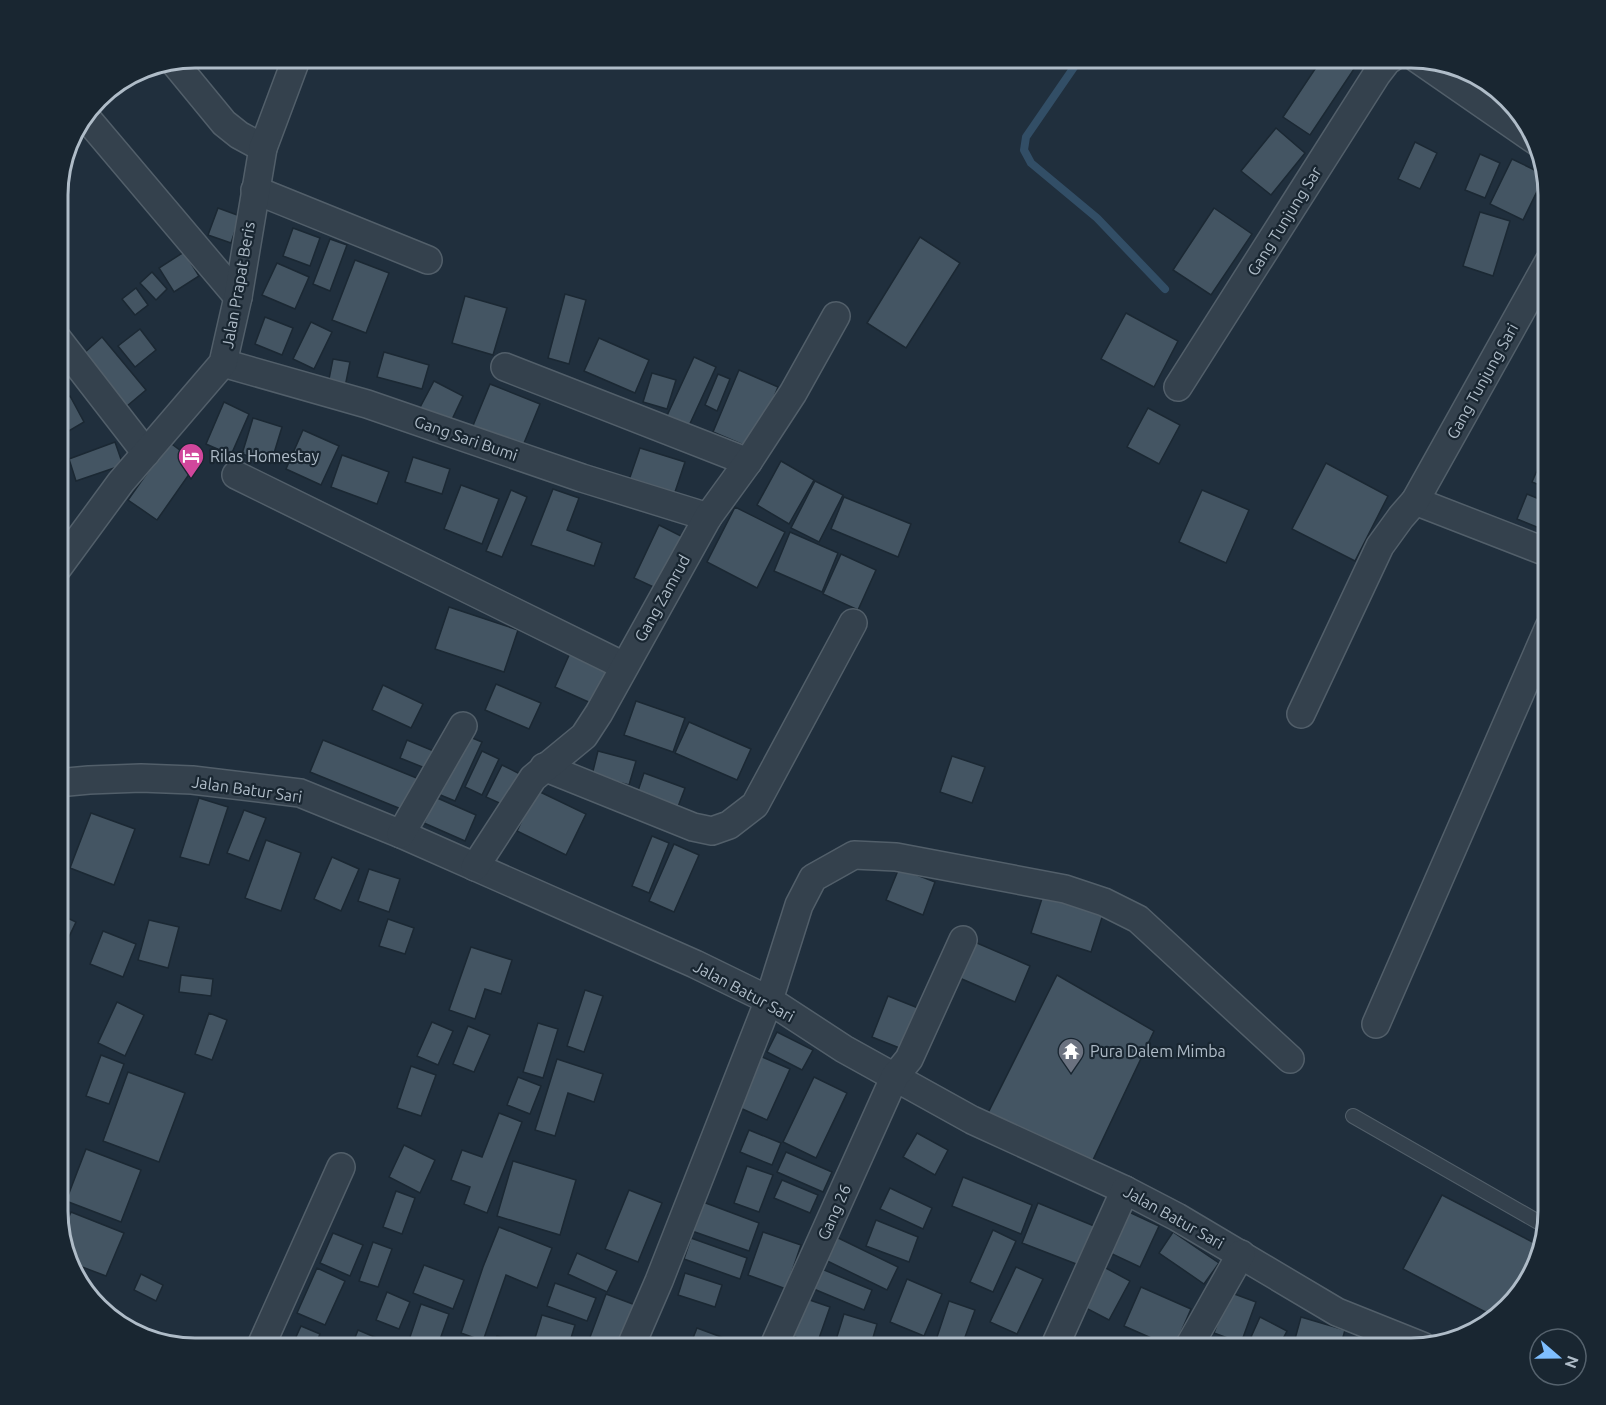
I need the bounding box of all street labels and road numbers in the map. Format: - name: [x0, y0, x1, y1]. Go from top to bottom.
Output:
- street label: Gang Tunjung Sar: [1243, 163, 1325, 279]
- street label: Jalan Prapat Beris: [218, 220, 258, 350]
- street label: Gang Tunjung Sari: [1443, 320, 1521, 442]
- street label: Gang Sari Bumi: [412, 412, 520, 464]
- street label: Gang Zamrud: [631, 551, 693, 645]
- street label: Jalan Batur Sari: [191, 772, 303, 806]
- street label: Jalan Batur Sari: [691, 957, 797, 1025]
- street label: Gang 26: [814, 1181, 854, 1243]
- street label: Jalan Batur Sari: [1121, 1182, 1227, 1252]

